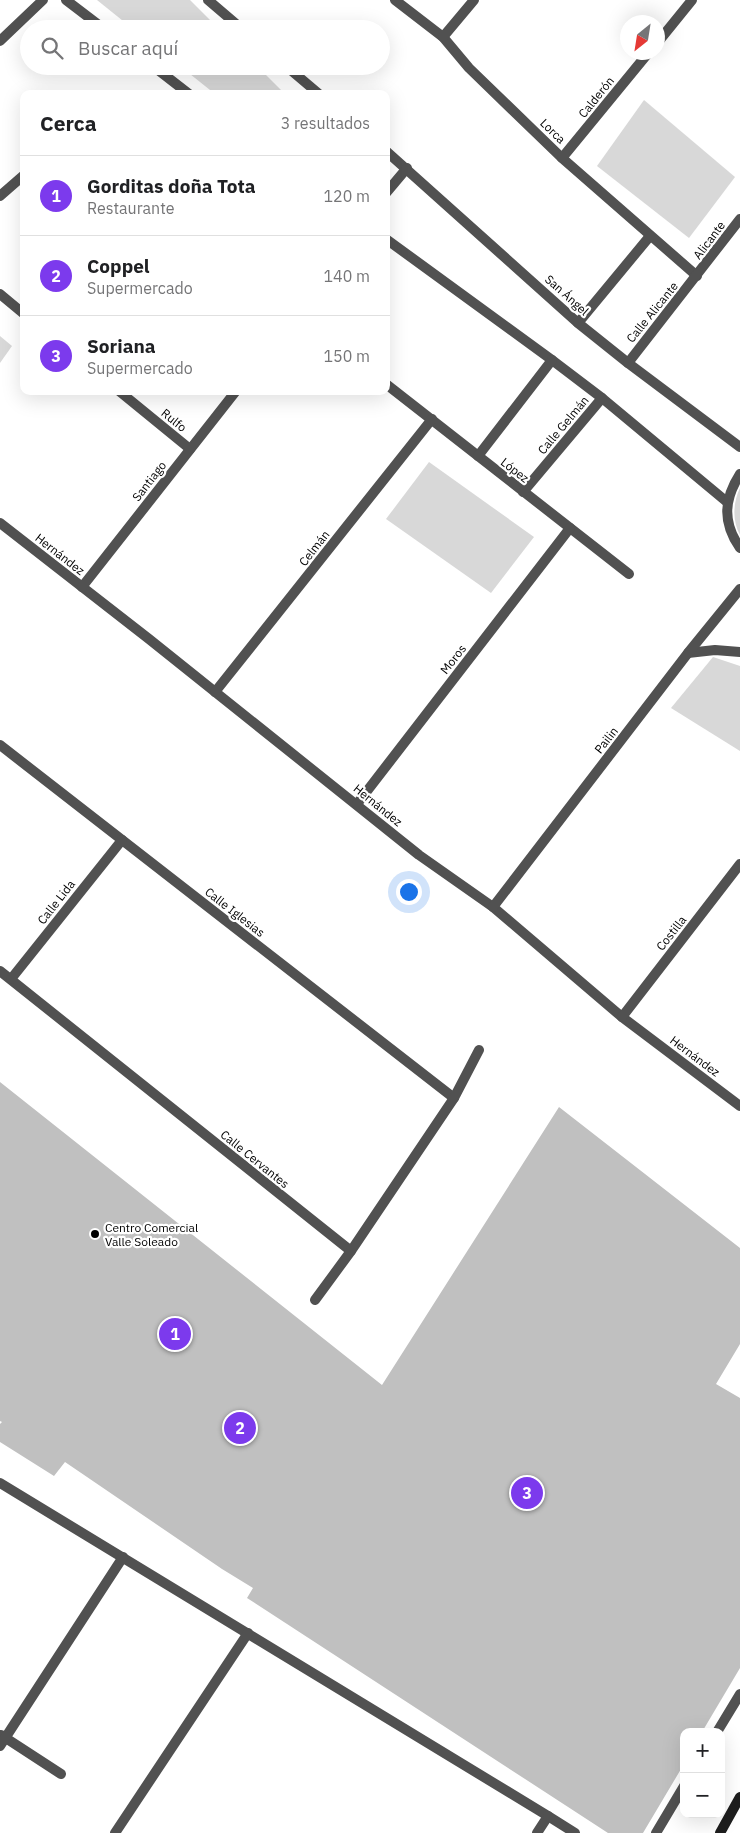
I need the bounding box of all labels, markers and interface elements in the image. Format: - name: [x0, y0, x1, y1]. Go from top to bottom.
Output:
- north arrow: [620, 15, 665, 60]
- search box: [20, 20, 390, 75]
- icon: search: [38, 34, 66, 62]
- text: Buscar aquí: [78, 36, 178, 60]
- street label: Calderón: [575, 73, 617, 121]
- text: Cerca: [40, 109, 97, 137]
- text: 3 resultados: [281, 113, 370, 133]
- street label: Lorca: [537, 115, 569, 147]
- text: Gorditas doña Tota: [87, 174, 256, 198]
- text: 1: [51, 186, 61, 206]
- text: 120 m: [323, 186, 370, 206]
- text: Restaurante: [87, 198, 175, 218]
- street label: Alicante: [690, 218, 728, 262]
- text: Coppel: [87, 254, 150, 278]
- text: 2: [51, 266, 61, 286]
- text: 140 m: [323, 266, 370, 286]
- street label: San Ángel: [542, 271, 592, 319]
- text: Supermercado: [87, 278, 193, 298]
- street label: Calle Alicante: [623, 278, 681, 345]
- text: Soriana: [87, 334, 156, 358]
- text: 3: [51, 346, 61, 366]
- text: 150 m: [323, 346, 370, 366]
- text: Supermercado: [87, 358, 193, 378]
- street label: Calle Gelmán: [534, 393, 592, 457]
- street label: Rulfo: [158, 405, 190, 435]
- street label: López: [498, 454, 532, 486]
- street label: Santiago: [129, 458, 169, 504]
- street label: Celmán: [295, 527, 333, 569]
- street label: Hernández: [32, 530, 88, 578]
- street label: Moros: [437, 641, 469, 677]
- street label: Pailin: [591, 724, 621, 756]
- street label: Hernández: [351, 781, 406, 830]
- street label: Calle Lida: [34, 876, 78, 927]
- your location: [396, 879, 422, 905]
- street label: Calle Iglesias: [202, 884, 268, 940]
- street label: Costilla: [653, 912, 690, 953]
- street label: Hernández: [667, 1032, 723, 1080]
- street label: Calle Cervantes: [218, 1127, 292, 1191]
- place label: Centro Comercial Valle Soleado: [105, 1220, 198, 1249]
- marker: Centro Comercial Valle Soleado: [89, 1228, 101, 1240]
- pin: 1: [159, 1315, 191, 1353]
- pin: 2: [224, 1409, 256, 1447]
- pin: 3: [511, 1474, 543, 1512]
- map controls: [680, 1728, 725, 1818]
- button: +: [680, 1728, 725, 1773]
- button: −: [680, 1773, 725, 1818]

